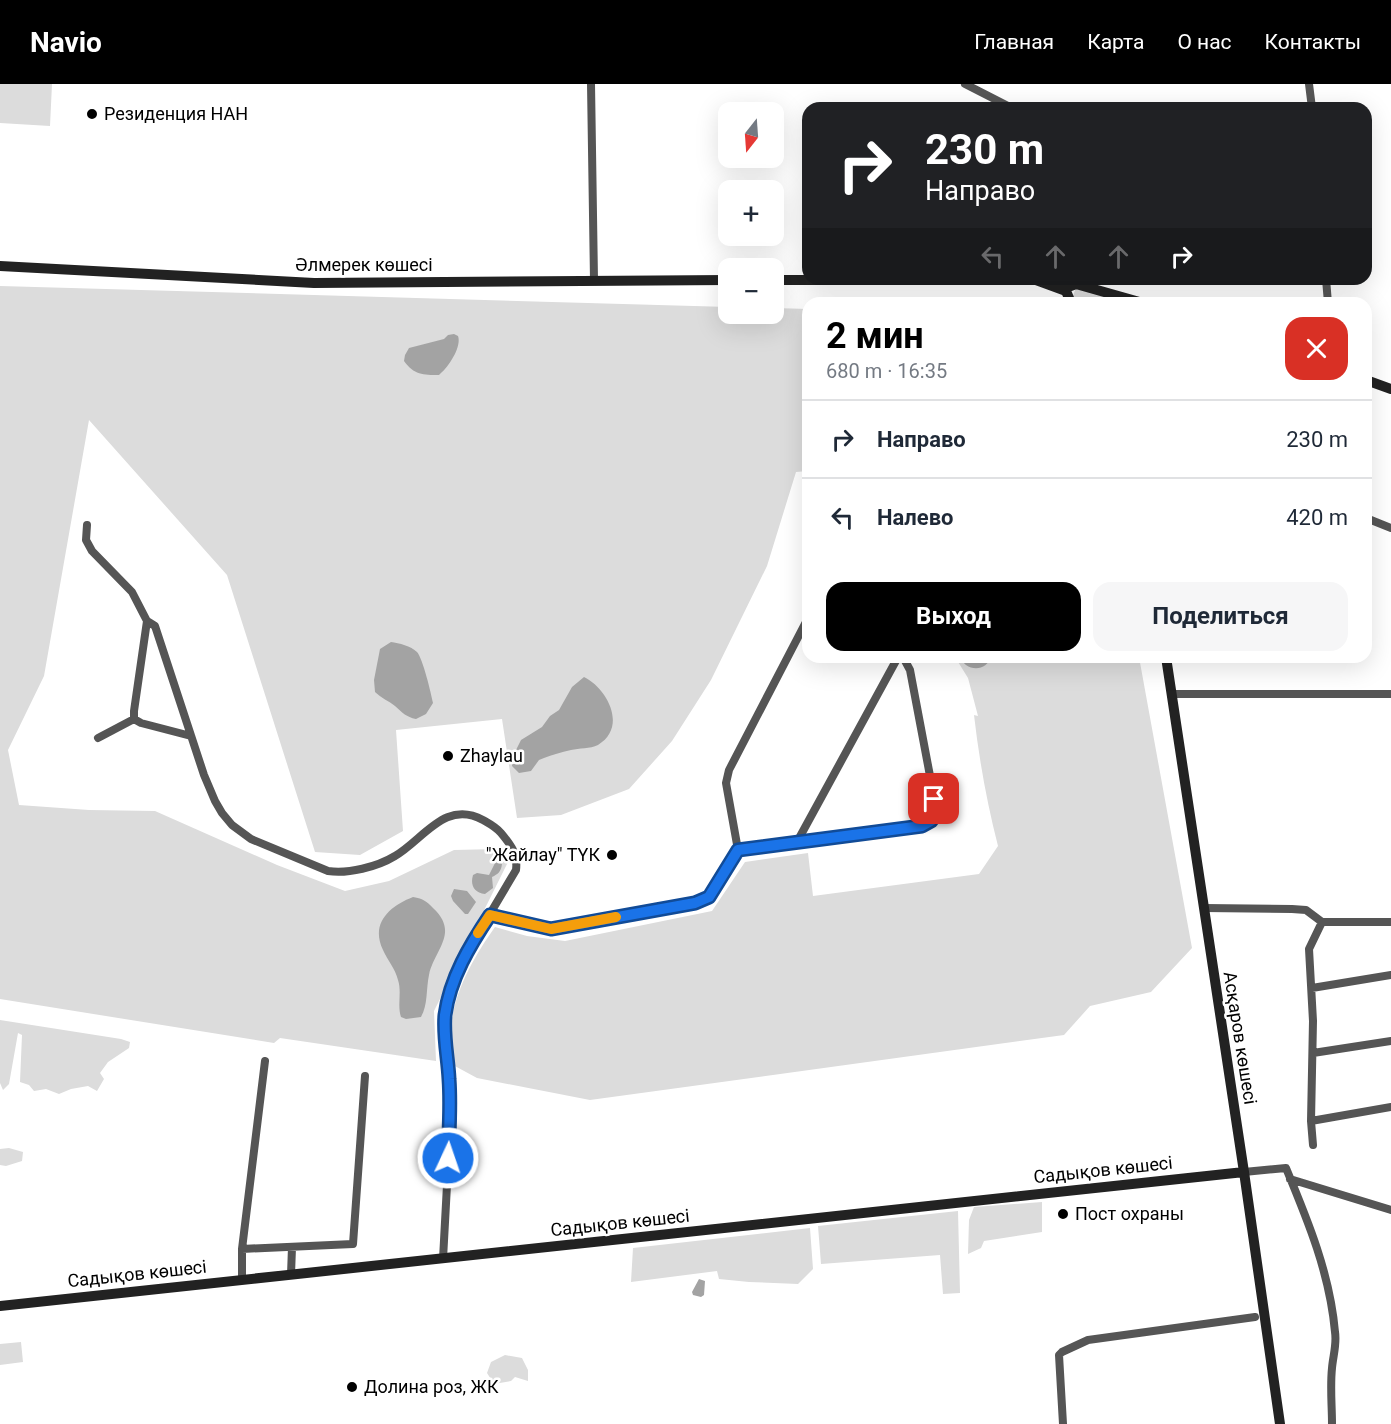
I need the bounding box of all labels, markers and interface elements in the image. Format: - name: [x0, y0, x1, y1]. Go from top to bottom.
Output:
- text: Navio: [30, 26, 102, 59]
- text: Главная: [974, 30, 1054, 54]
- text: Карта: [1087, 30, 1144, 54]
- text: О нас: [1177, 30, 1232, 54]
- text: Контакты: [1265, 30, 1361, 54]
- north arrow: [718, 102, 784, 168]
- map controls: [718, 102, 784, 324]
- place label: Резиденция НАН: [104, 103, 248, 124]
- marker: Резиденция НАН: [85, 107, 99, 121]
- text: 230 m: [925, 125, 1044, 174]
- icon: right: [826, 126, 904, 204]
- text: Направо: [925, 175, 1035, 207]
- button: +: [718, 180, 784, 246]
- icon: left: [976, 240, 1009, 273]
- icon: ahead: [1039, 240, 1072, 273]
- icon: ahead: [1102, 240, 1135, 273]
- icon: right: [1165, 240, 1198, 273]
- street label: Әлмерек көшесі: [295, 254, 433, 275]
- button: −: [718, 258, 784, 324]
- text: 2 мин: [826, 315, 924, 357]
- button: close: [1285, 317, 1348, 380]
- text: 680 m · 16:35: [826, 359, 947, 383]
- icon: right: [826, 423, 859, 456]
- text: Направо: [877, 427, 966, 452]
- text: 230 m: [1286, 427, 1348, 452]
- icon: left: [826, 501, 859, 534]
- text: Налево: [877, 505, 954, 530]
- text: 420 m: [1286, 505, 1348, 530]
- button: Выход: [826, 582, 1081, 651]
- button: Поделиться: [1093, 582, 1348, 651]
- place label: Zhaylau: [460, 745, 523, 766]
- marker: Zhaylau: [441, 749, 455, 763]
- pin: [908, 773, 959, 824]
- icon: arrive: [917, 782, 950, 815]
- place label: "Жайлау" ТҮК: [486, 844, 600, 865]
- marker: "Жайлау" ТҮК: [605, 848, 619, 862]
- street label: Асқаров көшесі: [1220, 970, 1261, 1106]
- position arrow: [416, 1126, 480, 1190]
- street label: Садықов көшесі: [1032, 1152, 1174, 1187]
- place label: Пост охраны: [1075, 1203, 1184, 1224]
- street label: Садықов көшесі: [549, 1205, 691, 1240]
- marker: Пост охраны: [1056, 1207, 1070, 1221]
- street label: Садықов көшесі: [66, 1256, 208, 1291]
- place label: Долина роз, ЖК: [364, 1376, 499, 1397]
- marker: Долина роз, ЖК: [345, 1380, 359, 1394]

